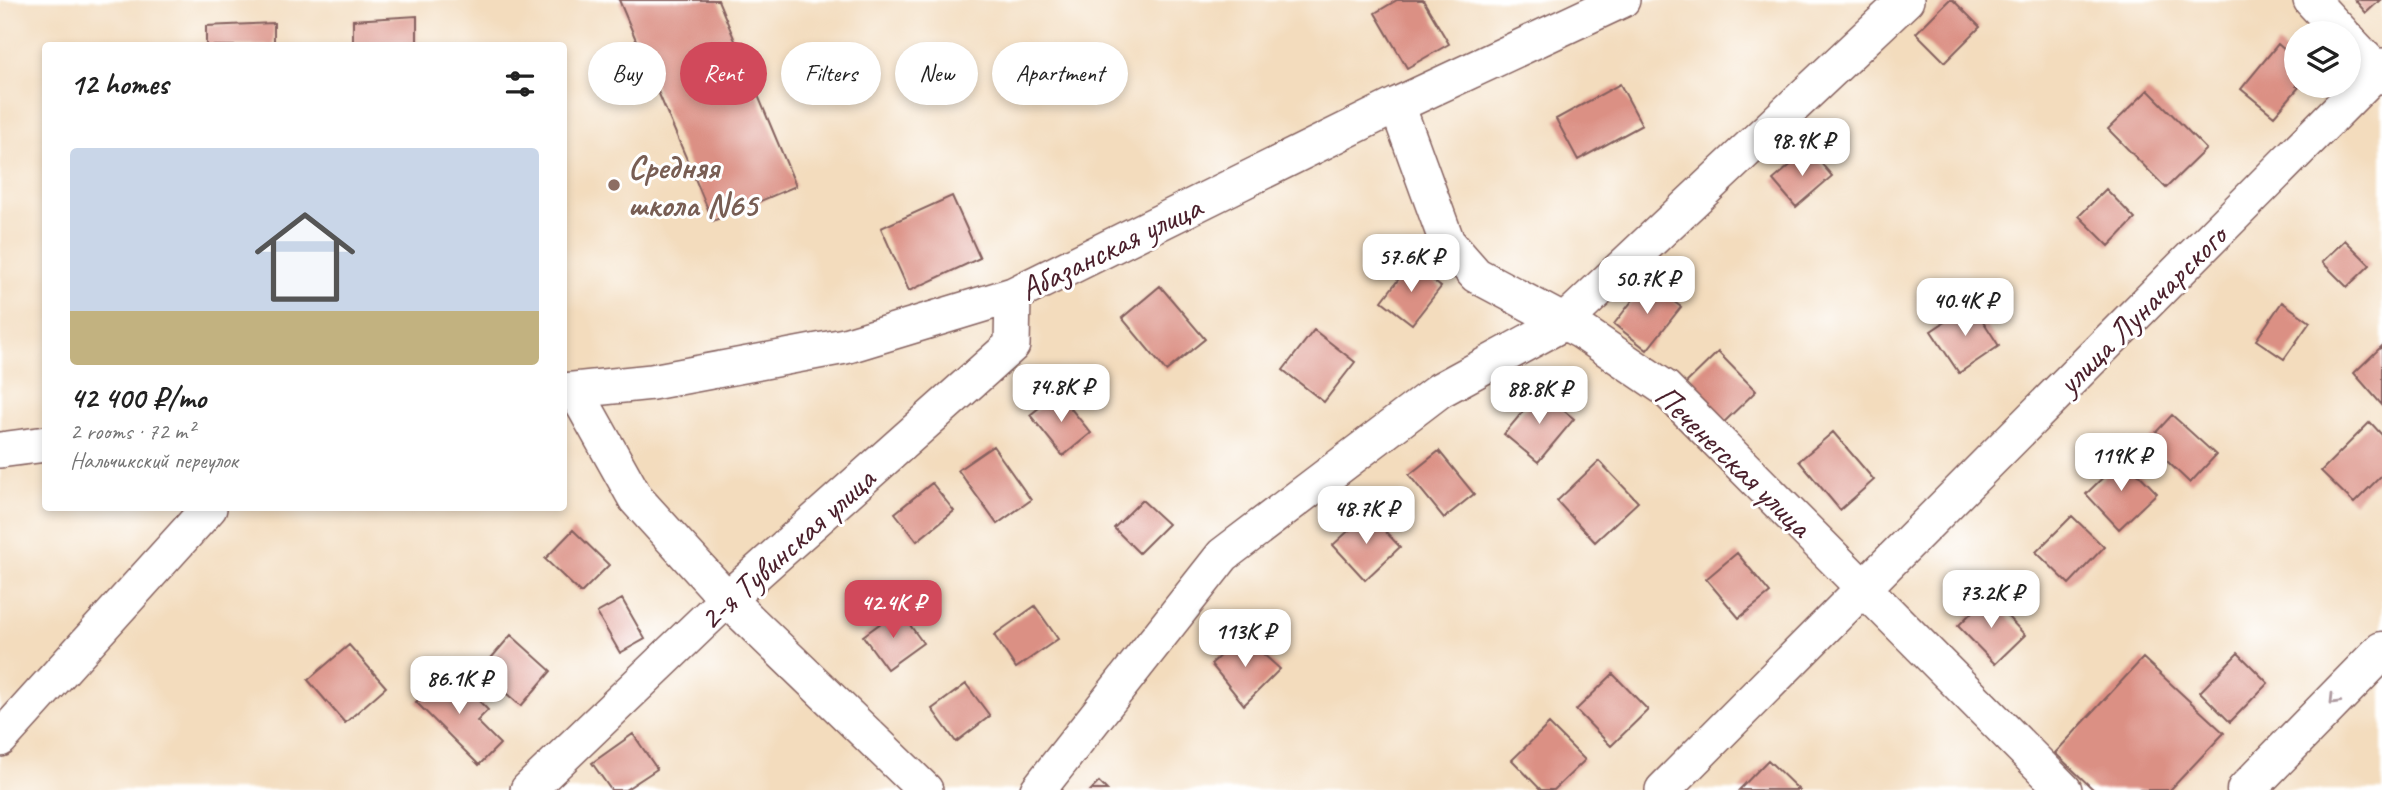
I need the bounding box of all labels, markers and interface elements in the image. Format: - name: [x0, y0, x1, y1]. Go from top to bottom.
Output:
- map controls: [2284, 21, 2361, 98]
- button: layers: [2284, 21, 2361, 98]
- chip: Buy: [588, 42, 666, 105]
- chip: Rent: [680, 42, 767, 105]
- chip: Filters: [781, 42, 881, 105]
- chip: New: [895, 42, 978, 105]
- chip: Apartment: [992, 42, 1128, 105]
- text: 12 homes: [70, 65, 168, 103]
- icon: filters: [501, 65, 539, 103]
- pin: 98.9K ₽: [1737, 118, 1867, 178]
- text: 98.9K ₽: [1770, 126, 1834, 155]
- place label: Средняя школа N65: [628, 146, 760, 226]
- marker: Средняя школа N65: [606, 177, 622, 193]
- street label: Абазанская улица: [1013, 185, 1211, 310]
- icon: home: [242, 194, 368, 320]
- street label: улица Луначарского: [2046, 214, 2238, 405]
- pin: 57.6K ₽: [1346, 234, 1476, 294]
- text: 57.6K ₽: [1379, 242, 1443, 271]
- pin: 50.7K ₽: [1582, 256, 1712, 316]
- text: 50.7K ₽: [1615, 264, 1679, 293]
- pin: 40.4K ₽: [1900, 278, 2030, 338]
- text: 40.4K ₽: [1933, 286, 1997, 315]
- pin: 74.8K ₽: [996, 364, 1126, 424]
- pin: 88.8K ₽: [1474, 366, 1604, 426]
- text: 74.8K ₽: [1029, 372, 1093, 401]
- text: 88.8K ₽: [1507, 374, 1571, 403]
- street label: Печенегская улица: [1646, 375, 1822, 547]
- text: 42 400 ₽/mo: [70, 379, 206, 417]
- text: 2 rooms · 72 m²: [70, 417, 194, 446]
- pin: 119K ₽: [2064, 434, 2178, 493]
- text: 119K ₽: [2091, 441, 2151, 470]
- text: Нальчикский переулок: [70, 446, 238, 475]
- street label: 2-я Тувинская улица: [689, 457, 885, 639]
- pin: 48.7K ₽: [1301, 486, 1431, 546]
- text: 48.7K ₽: [1334, 494, 1398, 523]
- pin: 73.2K ₽: [1926, 570, 2056, 630]
- text: 73.2K ₽: [1959, 578, 2023, 607]
- pin: 42.4K ₽: [828, 580, 958, 640]
- text: 42.4K ₽: [861, 588, 925, 617]
- pin: 113K ₽: [1188, 610, 1302, 669]
- text: 113K ₽: [1215, 617, 1275, 646]
- pin: 86.1K ₽: [394, 656, 524, 716]
- text: 86.1K ₽: [426, 664, 492, 693]
- one-way arrow: [2330, 692, 2343, 705]

